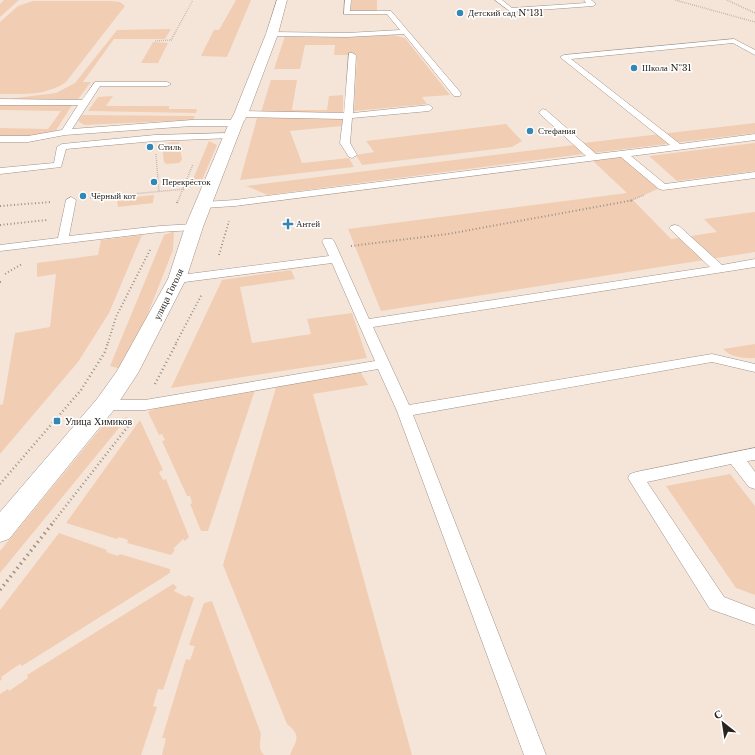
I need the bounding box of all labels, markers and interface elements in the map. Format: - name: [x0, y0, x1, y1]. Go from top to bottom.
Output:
- place label: Детский сад №131: [468, 7, 543, 18]
- marker: Детский сад №131: [455, 8, 465, 18]
- place label: Школа №31: [642, 62, 692, 73]
- marker: Школа №31: [629, 63, 639, 73]
- place label: Стефания: [538, 125, 576, 136]
- marker: Стефания: [525, 126, 535, 136]
- place label: Стиль: [158, 141, 181, 152]
- marker: Стиль: [145, 142, 155, 152]
- place label: Перекрёсток: [162, 176, 211, 187]
- marker: Перекрёсток: [149, 177, 159, 187]
- place label: Чёрный кот: [91, 190, 136, 201]
- marker: Чёрный кот: [78, 191, 88, 201]
- place label: Антей: [296, 218, 320, 229]
- marker: Антей: [283, 219, 293, 229]
- street label: улица Гоголя: [150, 266, 187, 322]
- place label: Улица Химиков: [65, 415, 133, 428]
- marker: Улица Химиков: [52, 416, 62, 426]
- north arrow: [703, 703, 743, 743]
- text: С: [711, 706, 725, 722]

